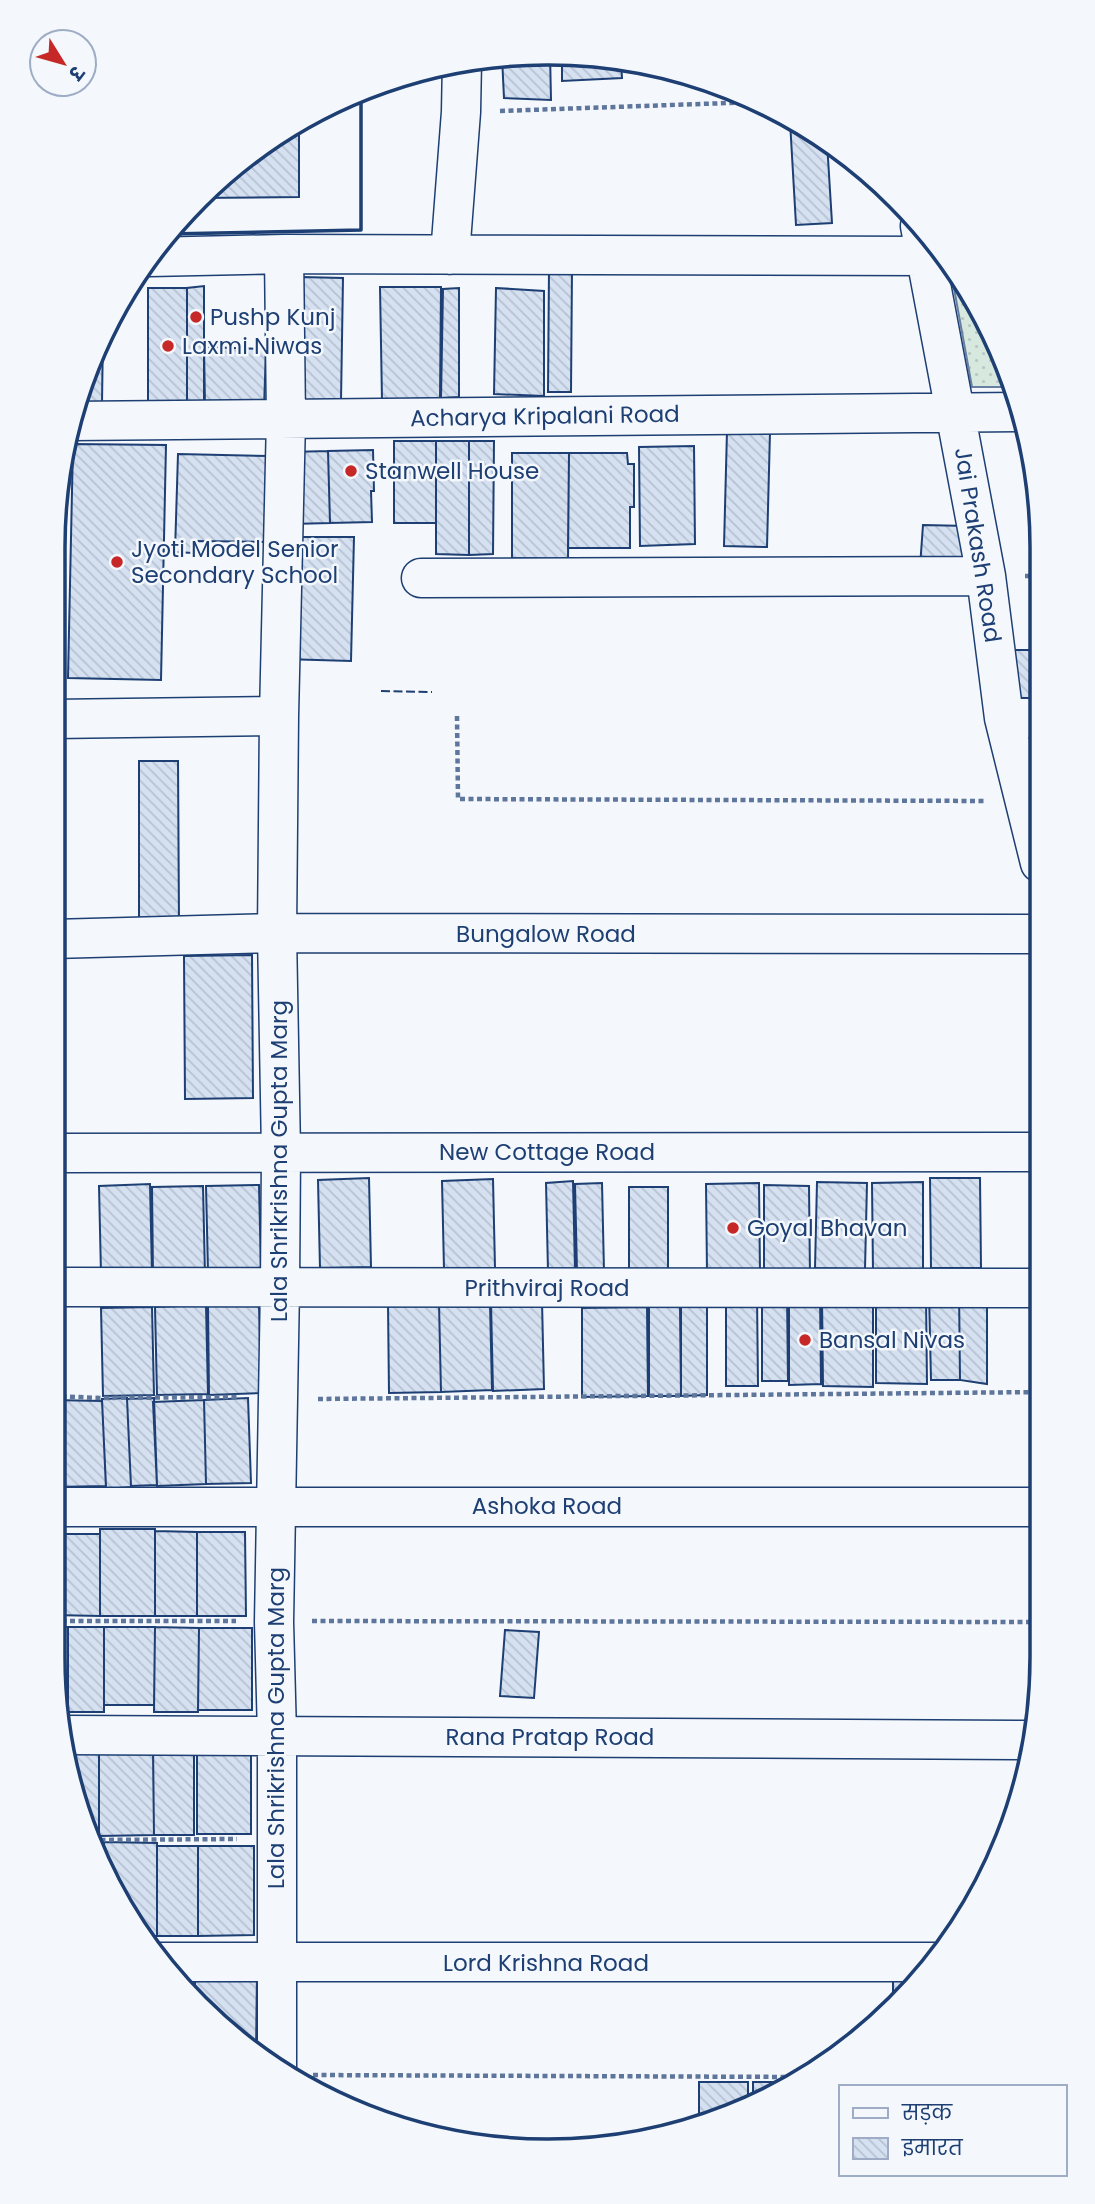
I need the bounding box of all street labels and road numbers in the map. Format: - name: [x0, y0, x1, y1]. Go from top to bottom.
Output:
- street label: Acharya Kripalani Road: [410, 398, 680, 434]
- street label: Jai Prakash Road: [947, 445, 1009, 645]
- street label: Bungalow Road: [456, 918, 636, 950]
- street label: Lala Shrikrishna Gupta Marg: [263, 1000, 295, 1322]
- street label: New Cottage Road: [439, 1136, 655, 1168]
- street label: Prithviraj Road: [465, 1272, 629, 1304]
- street label: Ashoka Road: [472, 1490, 622, 1522]
- street label: Lala Shrikrishna Gupta Marg: [260, 1567, 292, 1889]
- street label: Rana Pratap Road: [446, 1721, 654, 1753]
- street label: Lord Krishna Road: [443, 1947, 649, 1979]

